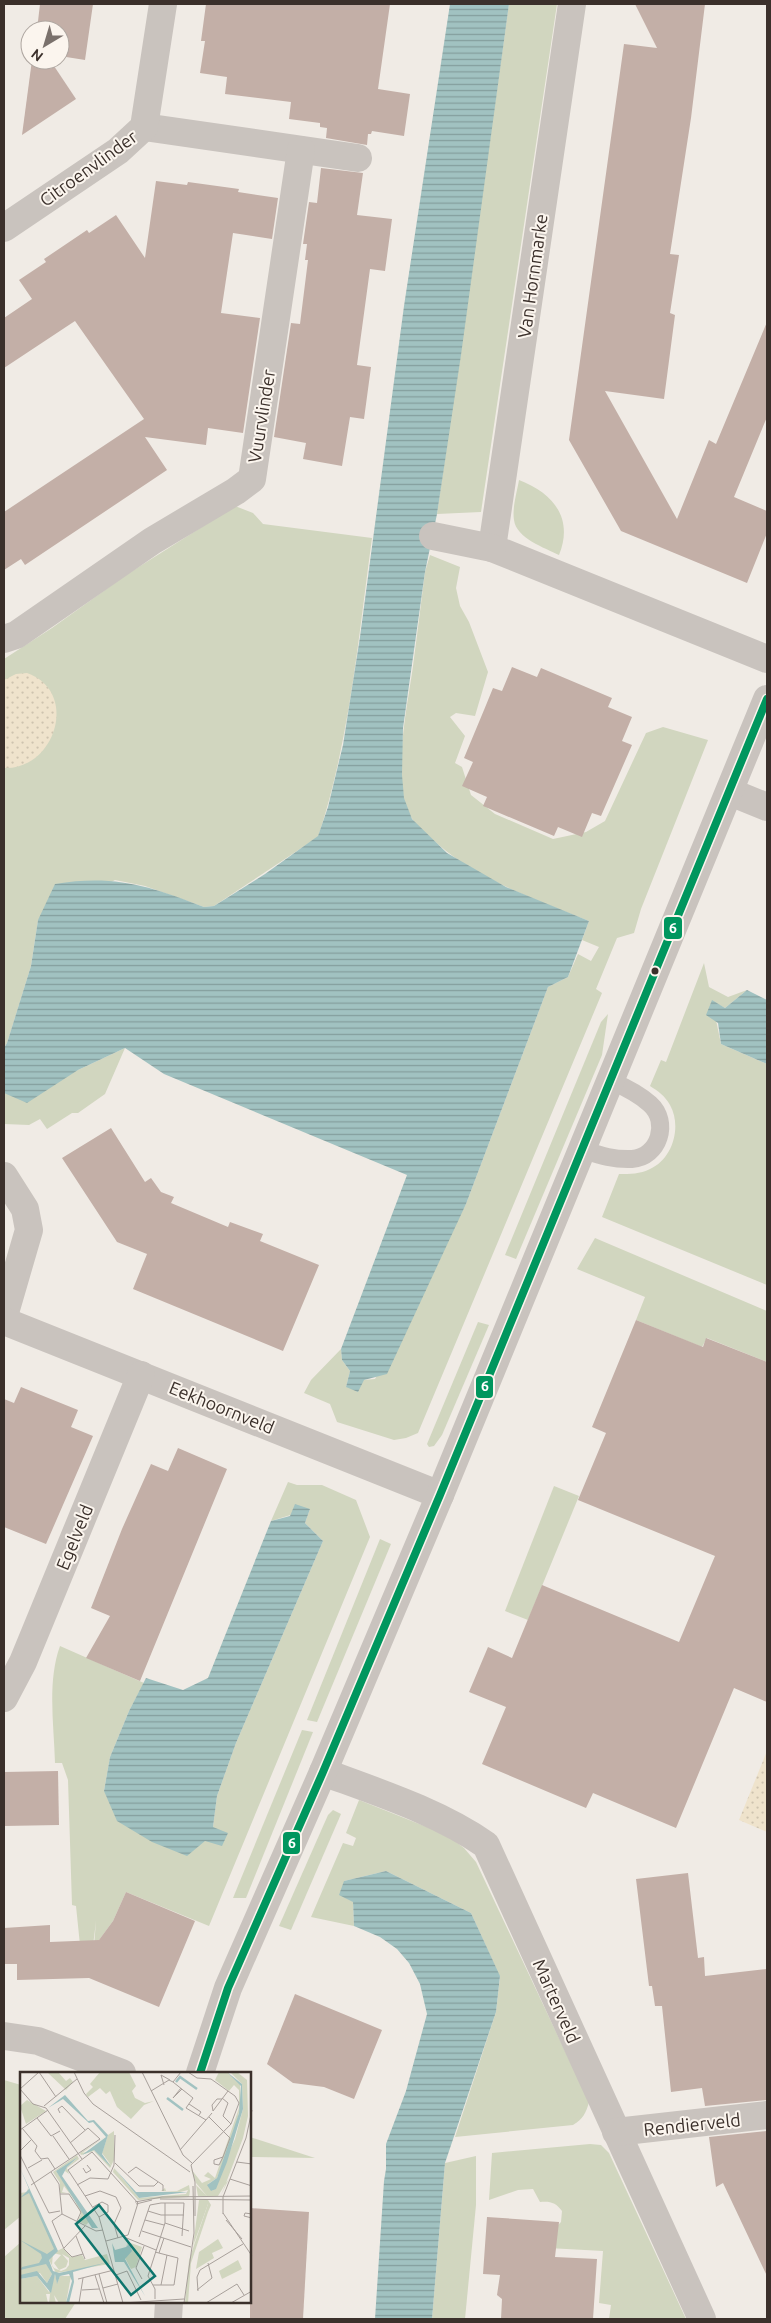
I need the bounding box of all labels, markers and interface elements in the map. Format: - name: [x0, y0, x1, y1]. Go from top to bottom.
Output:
- north arrow: [20, 20, 70, 70]
- text: N: [28, 46, 46, 65]
- street label: Citroenvlinder: [35, 126, 141, 210]
- street label: Van Hornmarke: [513, 213, 551, 339]
- street label: Vuurvlinder: [244, 368, 278, 464]
- line badge: 6: [663, 916, 683, 940]
- text: 6: [669, 920, 677, 936]
- unlabelled marker: [650, 966, 660, 976]
- line badge: 6: [475, 1375, 494, 1399]
- street label: Eekhoornveld: [167, 1377, 277, 1437]
- text: 6: [481, 1378, 489, 1394]
- street label: Egelveld: [52, 1501, 96, 1573]
- line badge: 6: [282, 1831, 301, 1855]
- text: 6: [288, 1835, 296, 1851]
- street label: Marterveld: [530, 1956, 584, 2046]
- inset map: [20, 2072, 251, 2303]
- street label: Rendierveld: [643, 2109, 741, 2139]

